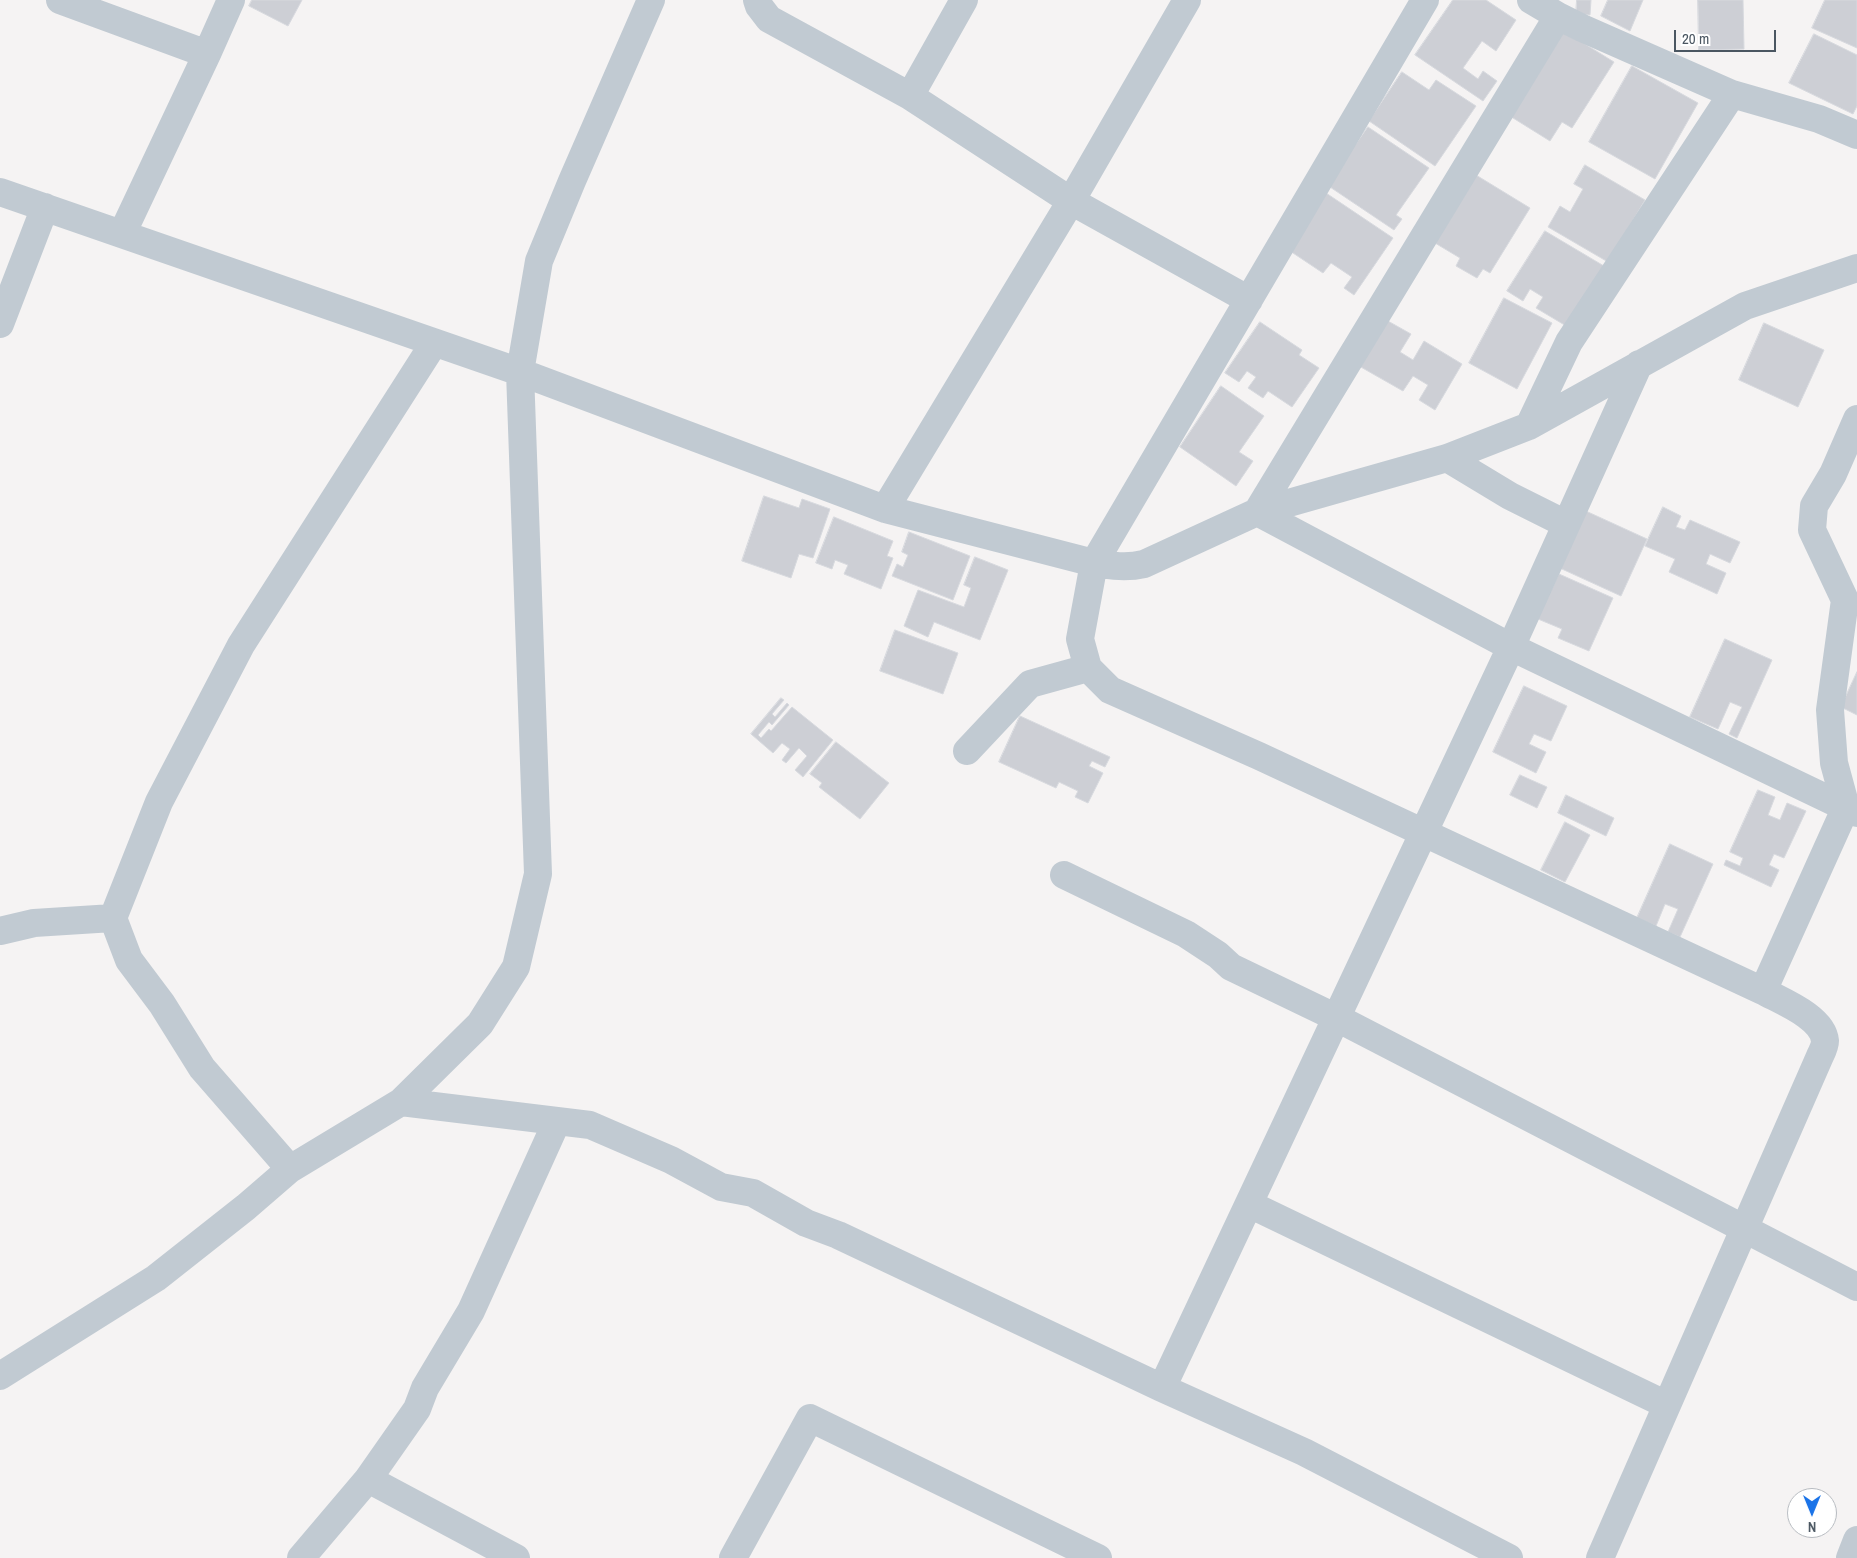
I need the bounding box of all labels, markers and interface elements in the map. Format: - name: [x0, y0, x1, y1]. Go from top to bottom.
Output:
- scale bar: [1677, 20, 1780, 52]
- text: 20 m: [1682, 28, 1709, 49]
- north arrow: [1787, 1488, 1837, 1538]
- text: N: [1808, 1518, 1816, 1536]

